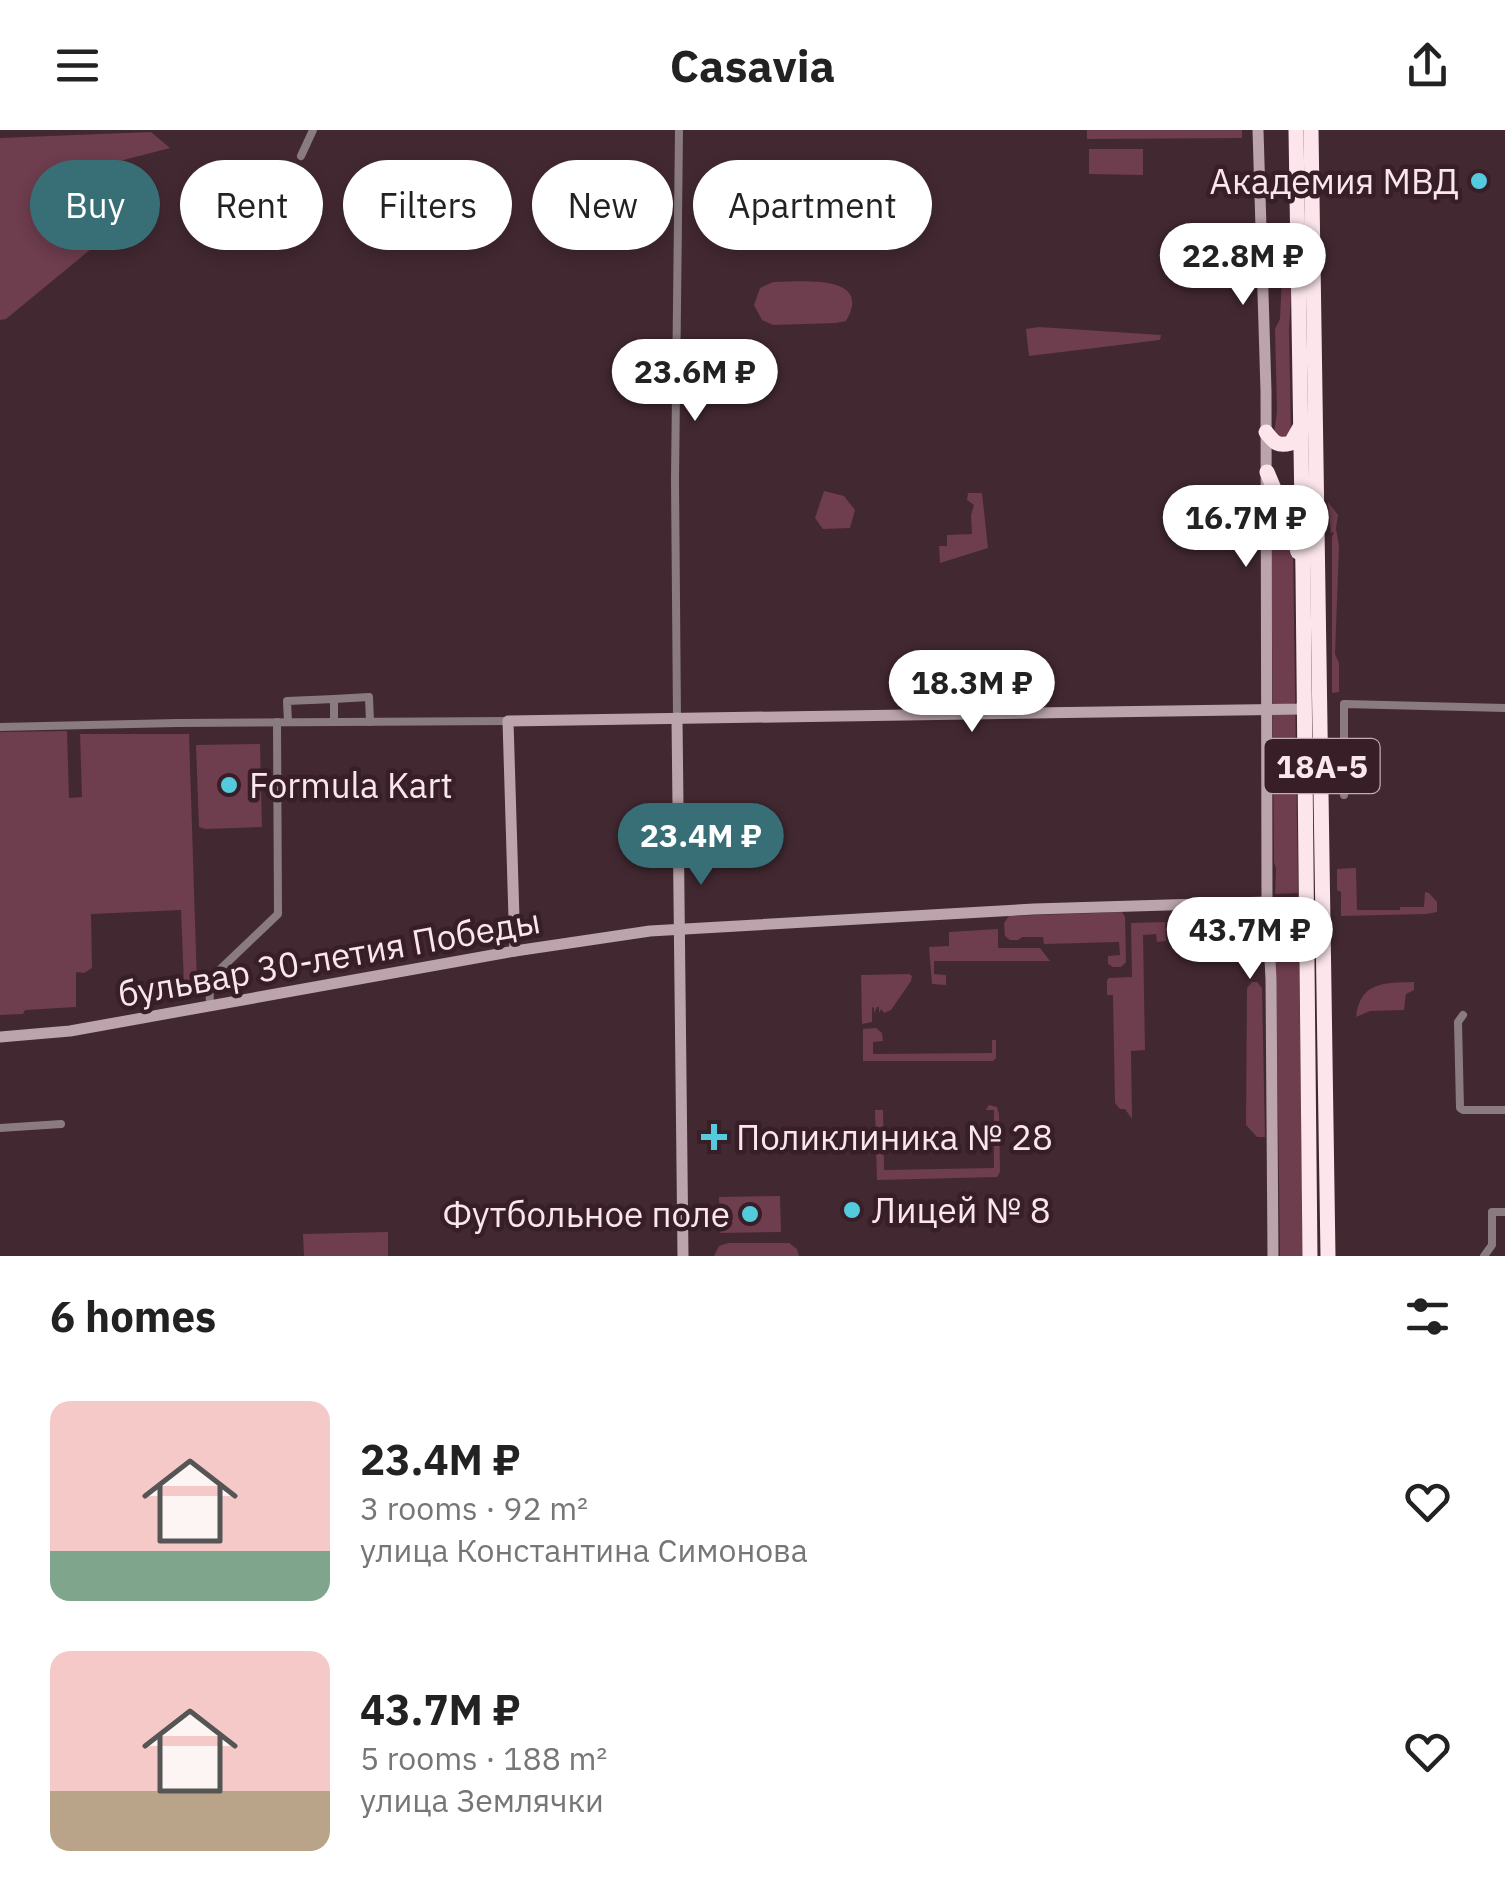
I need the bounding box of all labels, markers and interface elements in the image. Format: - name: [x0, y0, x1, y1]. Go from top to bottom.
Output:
- text: Casavia: [670, 36, 835, 94]
- icon: menu: [50, 38, 105, 93]
- icon: share: [1400, 38, 1455, 93]
- place label: Академия МВД: [1210, 158, 1459, 204]
- chip: Buy: [30, 160, 160, 250]
- chip: Rent: [180, 160, 323, 250]
- chip: Filters: [343, 160, 512, 250]
- chip: New: [532, 160, 673, 250]
- chip: Apartment: [693, 160, 932, 250]
- marker: Академия МВД: [1468, 170, 1490, 192]
- pin: 22.8M ₽: [1151, 223, 1335, 308]
- text: 22.8M ₽: [1182, 234, 1304, 276]
- pin: 23.6M ₽: [603, 339, 787, 424]
- text: 23.6M ₽: [634, 350, 756, 392]
- pin: 16.7M ₽: [1154, 485, 1338, 570]
- text: 16.7M ₽: [1185, 496, 1307, 538]
- pin: 18.3M ₽: [880, 650, 1064, 735]
- text: 18.3M ₽: [911, 661, 1033, 703]
- road number: 18А-5: [1264, 739, 1380, 793]
- place label: Formula Kart: [249, 762, 453, 808]
- marker: Formula Kart: [218, 774, 240, 796]
- pin: 23.4M ₽: [609, 803, 793, 888]
- text: 23.4M ₽: [640, 814, 762, 856]
- street label: бульвар 30-летия Победы: [114, 897, 544, 1017]
- pin: 43.7M ₽: [1158, 897, 1342, 982]
- text: 43.7M ₽: [1189, 908, 1311, 950]
- place label: Поликлиника № 28: [736, 1114, 1053, 1160]
- marker: Поликлиника № 28: [701, 1124, 727, 1150]
- place label: Лицей № 8: [872, 1187, 1051, 1233]
- place label: Футбольное поле: [442, 1191, 730, 1237]
- marker: Лицей № 8: [841, 1199, 863, 1221]
- marker: Футбольное поле: [739, 1203, 761, 1225]
- text: 6 homes: [50, 1289, 216, 1344]
- icon: filters: [1400, 1289, 1455, 1344]
- text: 23.4M ₽: [360, 1432, 521, 1487]
- icon: home: [130, 1441, 250, 1561]
- icon: heart: [1400, 1474, 1455, 1529]
- text: 3 rooms · 92 m²: [360, 1487, 588, 1529]
- text: улица Константина Симонова: [360, 1529, 808, 1571]
- text: 43.7M ₽: [360, 1682, 521, 1737]
- icon: home: [130, 1691, 250, 1811]
- icon: heart: [1400, 1724, 1455, 1779]
- text: 5 rooms · 188 m²: [360, 1737, 607, 1779]
- text: улица Землячки: [360, 1779, 604, 1821]

